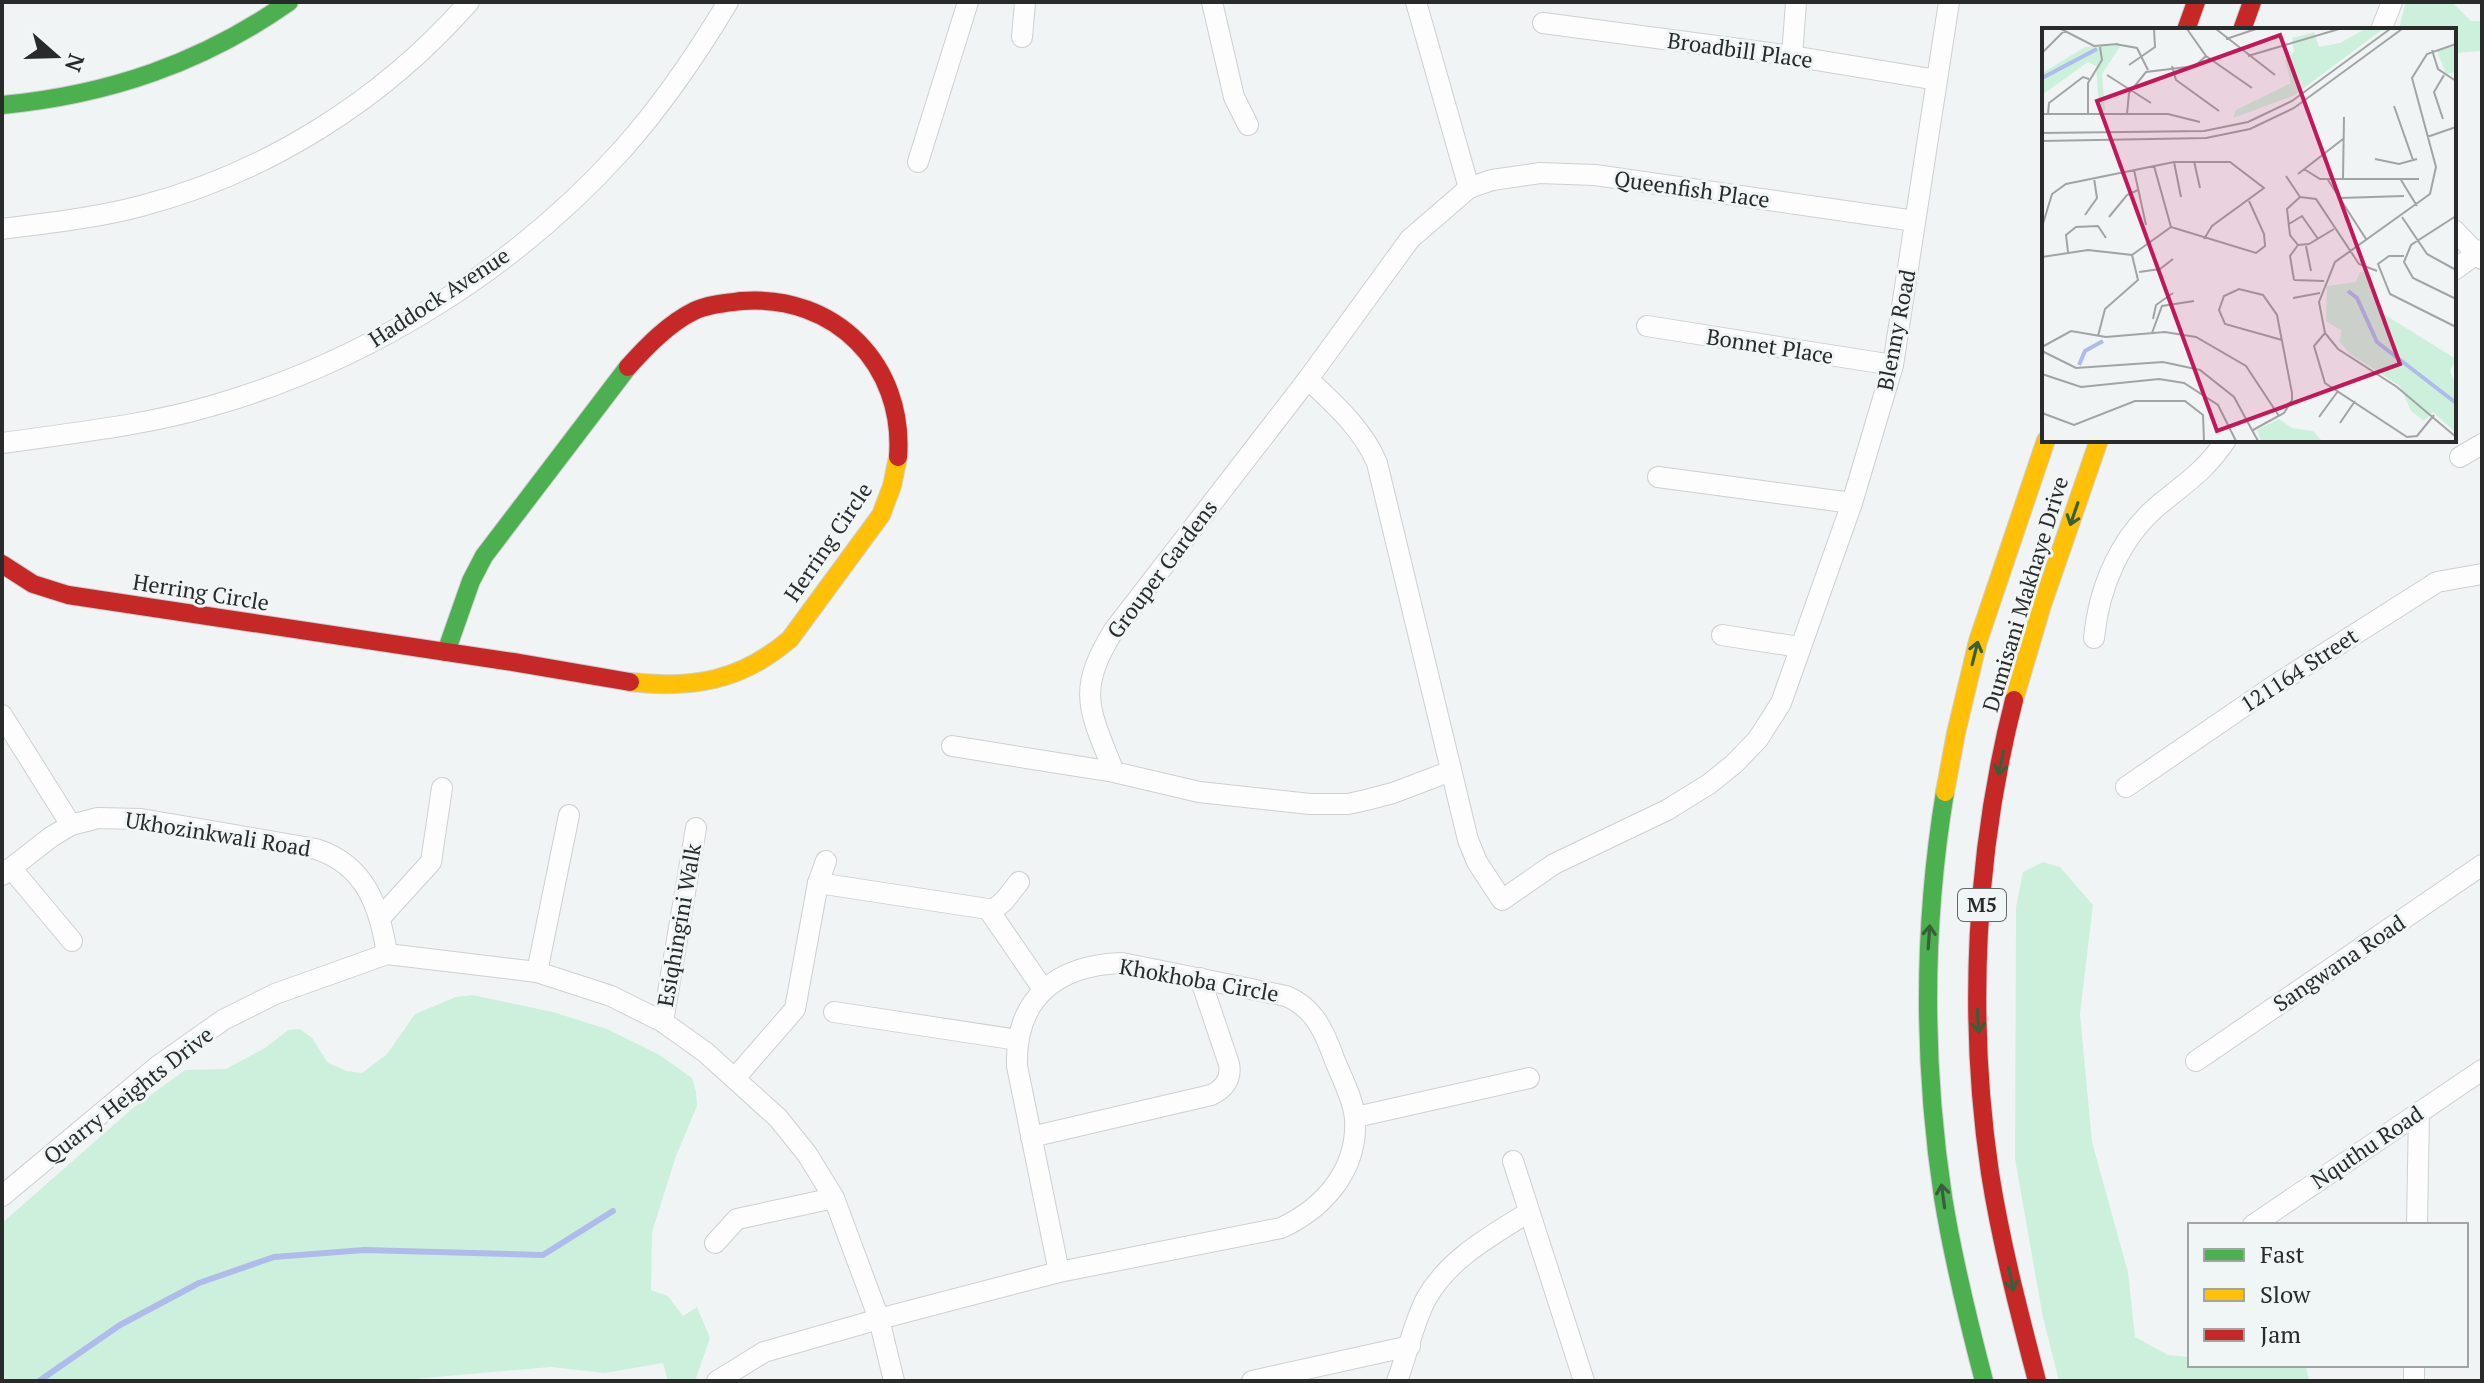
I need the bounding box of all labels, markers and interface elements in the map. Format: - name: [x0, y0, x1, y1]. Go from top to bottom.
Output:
- north arrow: [16, 16, 96, 96]
- street label: Broadbill Place: [1666, 25, 1815, 74]
- inset map: [2042, 28, 2456, 442]
- text: N: [59, 50, 92, 76]
- street label: Queenfish Place: [1612, 163, 1772, 214]
- street label: Haddock Avenue: [363, 240, 515, 353]
- street label: Blenny Road: [1870, 267, 1921, 393]
- street label: Bonnet Place: [1705, 321, 1836, 370]
- street label: Dumisani Makhaye Drive: [1975, 473, 2074, 715]
- street label: Herring Circle: [777, 477, 878, 607]
- street label: Grouper Gardens: [1100, 494, 1223, 644]
- one-way arrow: [2065, 501, 2080, 526]
- street label: Herring Circle: [131, 566, 271, 617]
- street label: 121164 Street: [2234, 621, 2363, 718]
- one-way arrow: [1968, 641, 1983, 666]
- one-way arrow: [1993, 750, 2008, 775]
- street label: Ukhozinkwali Road: [123, 805, 313, 862]
- street label: Esiqhingini Walk: [650, 840, 707, 1009]
- road number: M5: [1958, 889, 2006, 921]
- street label: Sangwana Road: [2267, 908, 2410, 1017]
- one-way arrow: [1922, 924, 1937, 951]
- street label: Khokhoba Circle: [1117, 951, 1281, 1008]
- one-way arrow: [1971, 1007, 1986, 1034]
- street label: Quarry Heights Drive: [37, 1019, 218, 1170]
- street label: Nquthu Road: [2305, 1099, 2428, 1195]
- one-way arrow: [1935, 1184, 1950, 1209]
- legend: [2188, 1223, 2468, 1367]
- text: Fast: [2260, 1238, 2305, 1270]
- one-way arrow: [2004, 1266, 2019, 1291]
- text: Slow: [2260, 1278, 2311, 1310]
- text: Jam: [2260, 1318, 2301, 1350]

